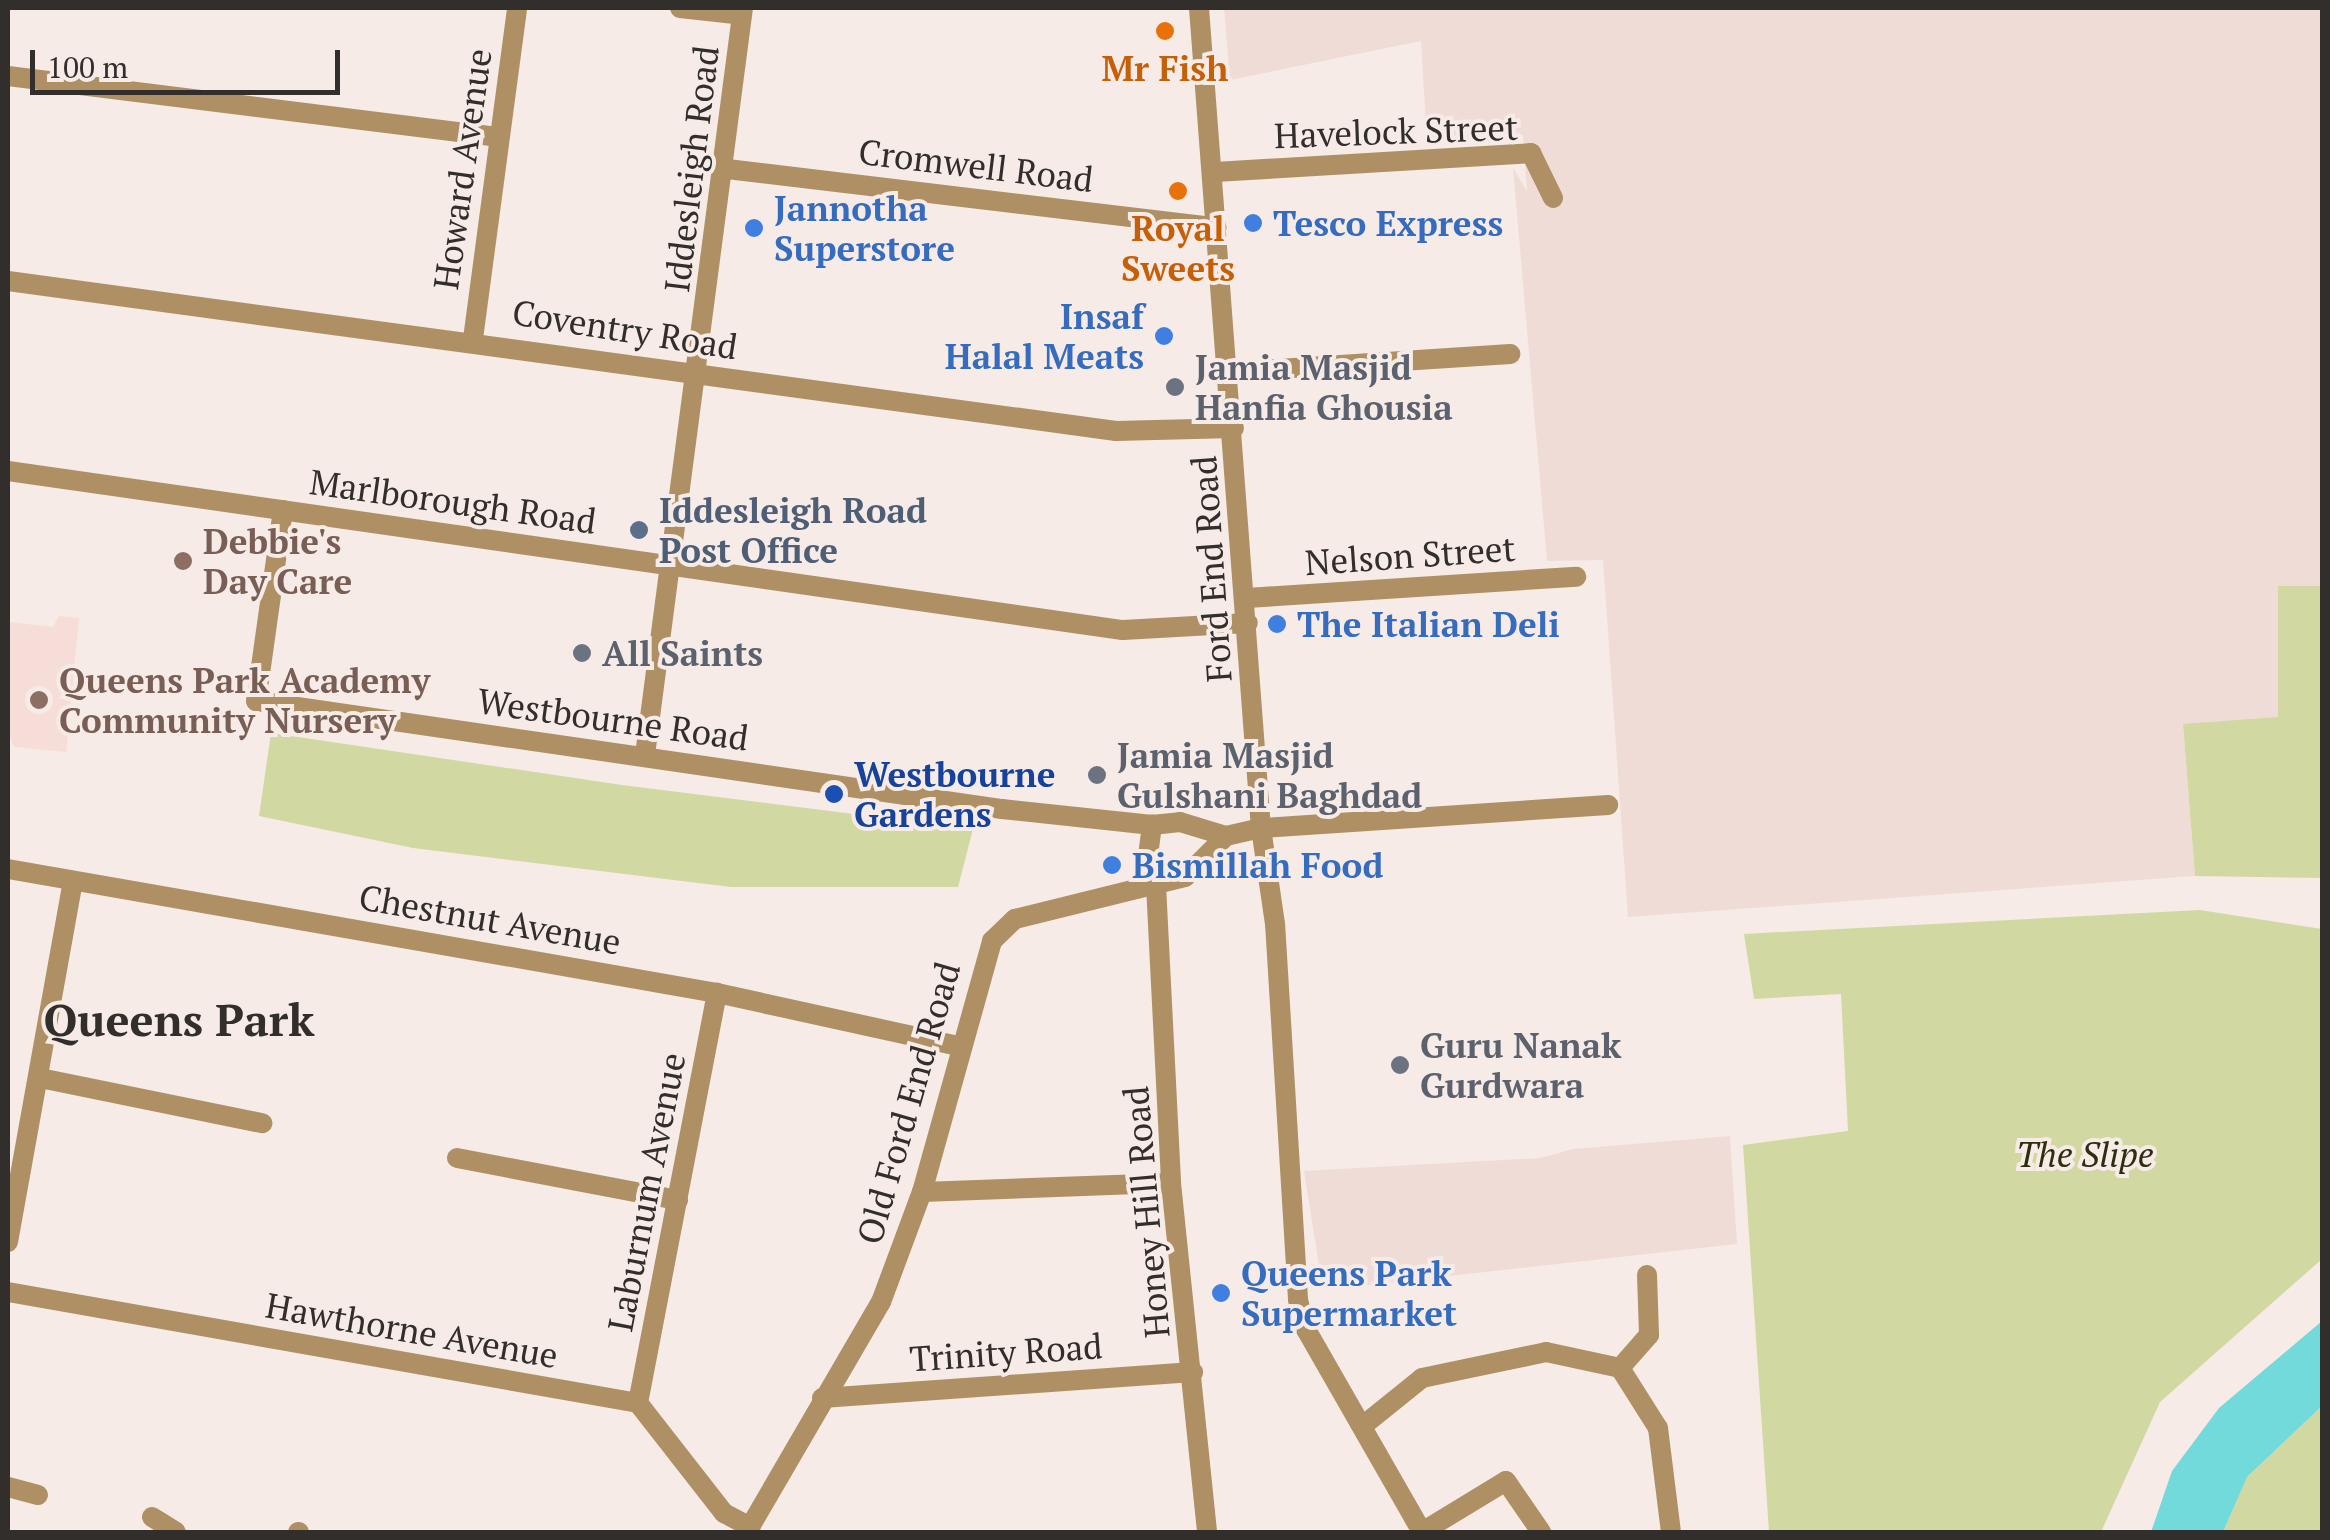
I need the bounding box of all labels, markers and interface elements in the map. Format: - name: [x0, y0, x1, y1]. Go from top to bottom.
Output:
- marker: Mr Fish: [1154, 20, 1176, 42]
- scale bar: [35, 30, 345, 92]
- street label: Iddesleigh Road: [655, 43, 727, 295]
- street label: Howard Avenue: [424, 45, 500, 293]
- text: 100 m: [47, 47, 128, 87]
- place label: Mr Fish: [1101, 47, 1229, 89]
- street label: Havelock Street: [1273, 106, 1519, 156]
- street label: Cromwell Road: [856, 130, 1096, 200]
- marker: Royal Sweets: [1167, 180, 1189, 202]
- place label: Jannotha Superstore: [774, 187, 955, 269]
- place label: Tesco Express: [1273, 202, 1503, 244]
- place label: Royal Sweets: [1121, 207, 1235, 289]
- marker: Tesco Express: [1242, 212, 1264, 234]
- marker: Jannotha Superstore: [743, 217, 765, 239]
- street label: Coventry Road: [510, 290, 740, 368]
- place label: Insaf Halal Meats: [945, 295, 1144, 377]
- marker: Insaf Halal Meats: [1153, 325, 1175, 347]
- place label: Jamia Masjid Hanfia Ghousia: [1195, 346, 1453, 428]
- marker: Jamia Masjid Hanfia Ghousia: [1164, 376, 1186, 398]
- street label: Ford End Road: [1182, 454, 1240, 684]
- street label: Marlborough Road: [307, 460, 599, 542]
- place label: Iddesleigh Road Post Office: [659, 489, 927, 571]
- marker: Iddesleigh Road Post Office: [628, 519, 650, 541]
- place label: Debbie's Day Care: [203, 520, 352, 602]
- street label: Nelson Street: [1303, 527, 1517, 583]
- marker: Debbie's Day Care: [172, 550, 194, 572]
- place label: The Italian Deli: [1297, 603, 1560, 645]
- marker: The Italian Deli: [1266, 613, 1288, 635]
- place label: All Saints: [602, 632, 763, 674]
- marker: All Saints: [571, 642, 593, 664]
- place label: Queens Park Academy Community Nursery: [59, 659, 430, 741]
- street label: Westbourne Road: [475, 679, 751, 759]
- marker: Queens Park Academy Community Nursery: [28, 689, 50, 711]
- place label: Jamia Masjid Gulshani Baghdad: [1117, 734, 1422, 816]
- place label: Westbourne Gardens: [854, 753, 1056, 835]
- marker: Jamia Masjid Gulshani Baghdad: [1086, 764, 1108, 786]
- marker: Westbourne Gardens: [823, 783, 845, 805]
- place label: Bismillah Food: [1132, 844, 1383, 886]
- marker: Bismillah Food: [1101, 854, 1123, 876]
- street label: Chestnut Avenue: [355, 875, 625, 963]
- street label: Old Ford End Road: [848, 957, 968, 1249]
- district label: Queens Park: [44, 993, 314, 1047]
- place label: Guru Nanak Gurdwara: [1420, 1024, 1621, 1106]
- street label: Laburnum Avenue: [598, 1049, 694, 1335]
- marker: Guru Nanak Gurdwara: [1389, 1054, 1411, 1076]
- street label: Honey Hill Road: [1114, 1084, 1178, 1340]
- park label: The Slipe: [2016, 1133, 2154, 1175]
- place label: Queens Park Supermarket: [1241, 1252, 1457, 1334]
- marker: Queens Park Supermarket: [1210, 1282, 1232, 1304]
- street label: Hawthorne Avenue: [262, 1284, 562, 1376]
- street label: Trinity Road: [908, 1324, 1104, 1380]

